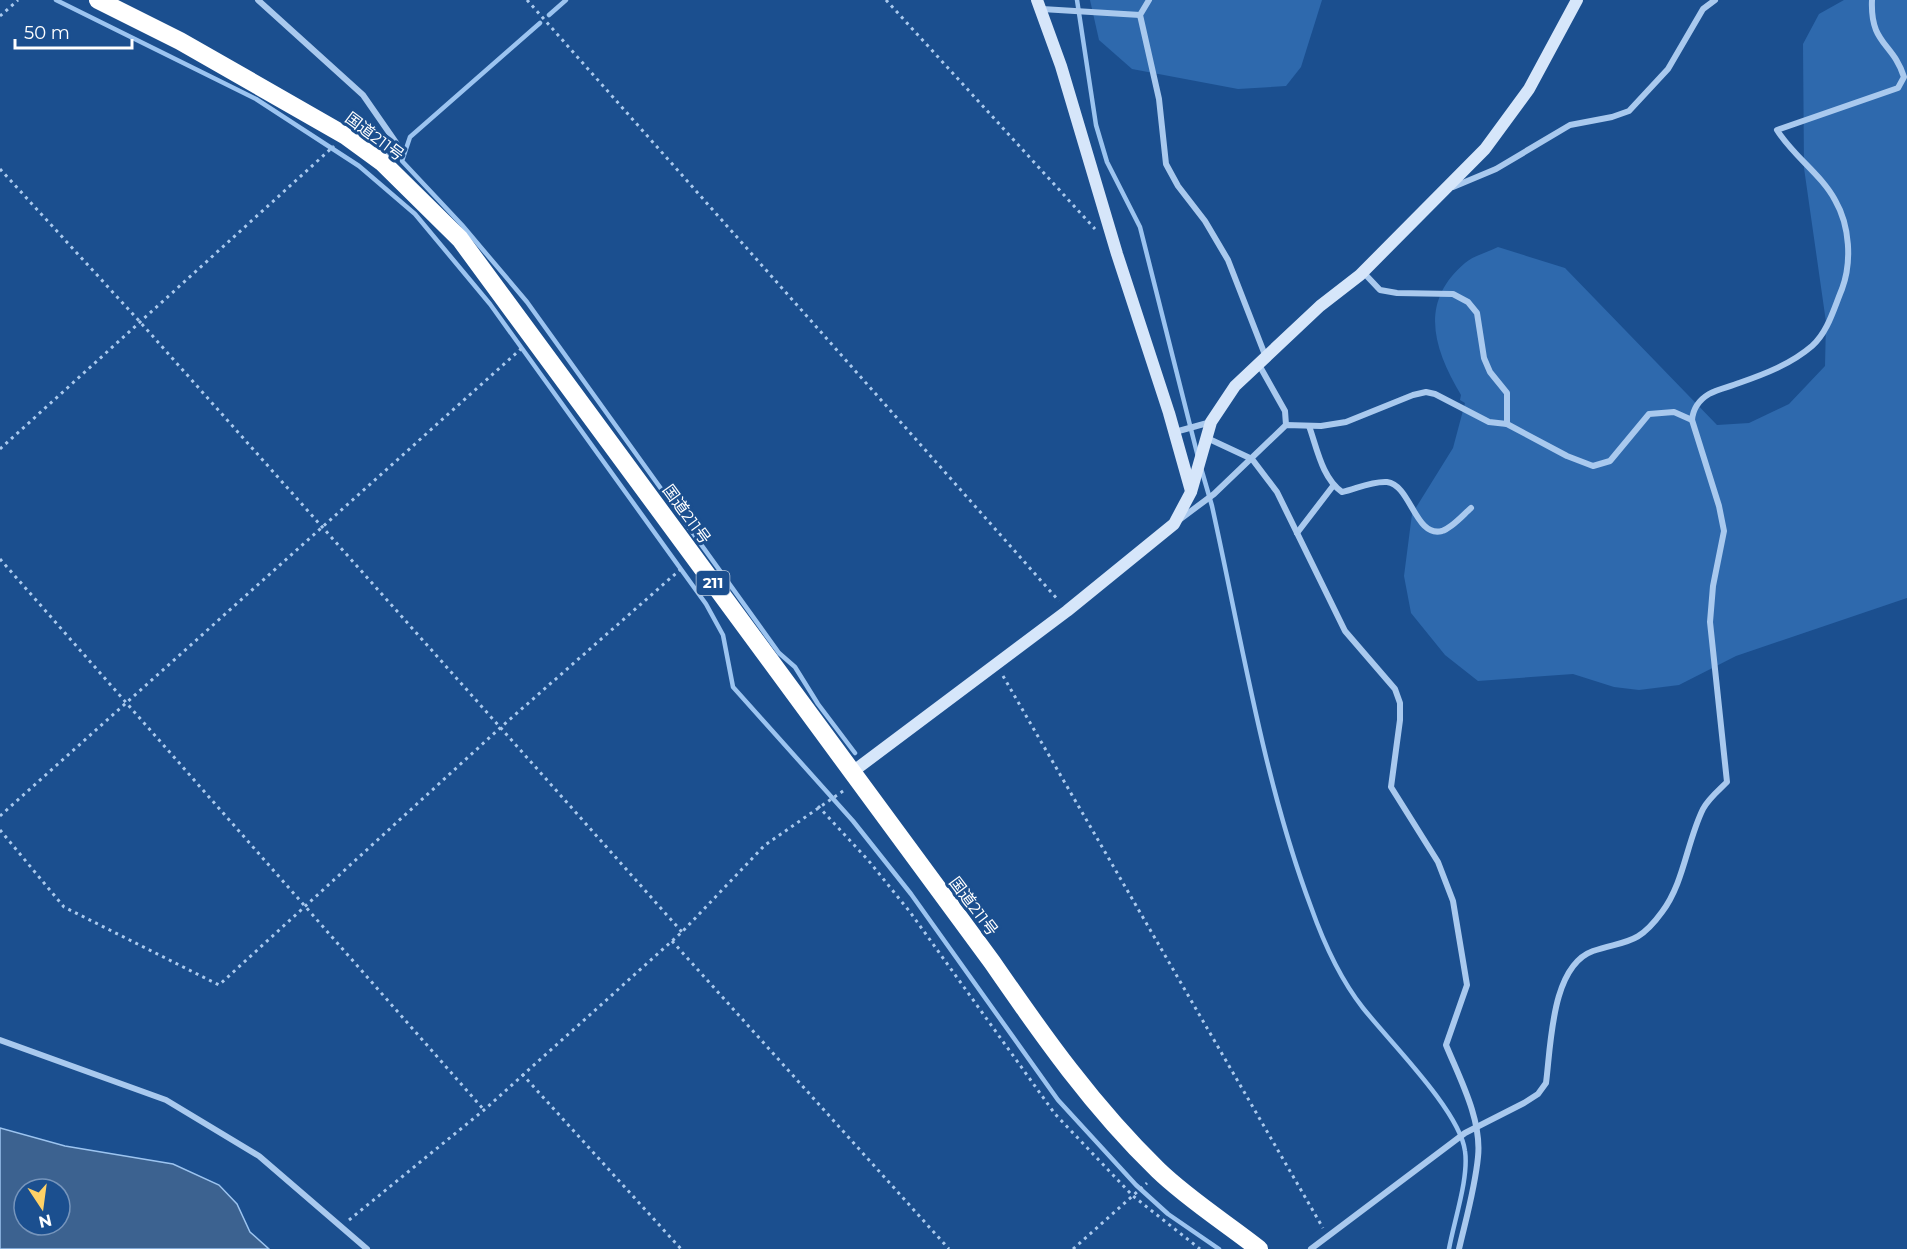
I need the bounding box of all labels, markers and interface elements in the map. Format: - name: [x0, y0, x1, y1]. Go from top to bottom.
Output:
- scale bar: [15, 12, 132, 50]
- text: 50 m: [24, 22, 70, 44]
- street label: 国道211号: [342, 108, 408, 165]
- street label: 国道211号: [659, 481, 714, 548]
- road number: 211: [696, 571, 730, 595]
- street label: 国道211号: [945, 873, 1002, 939]
- north arrow: [12, 1177, 72, 1237]
- text: N: [37, 1210, 54, 1232]

